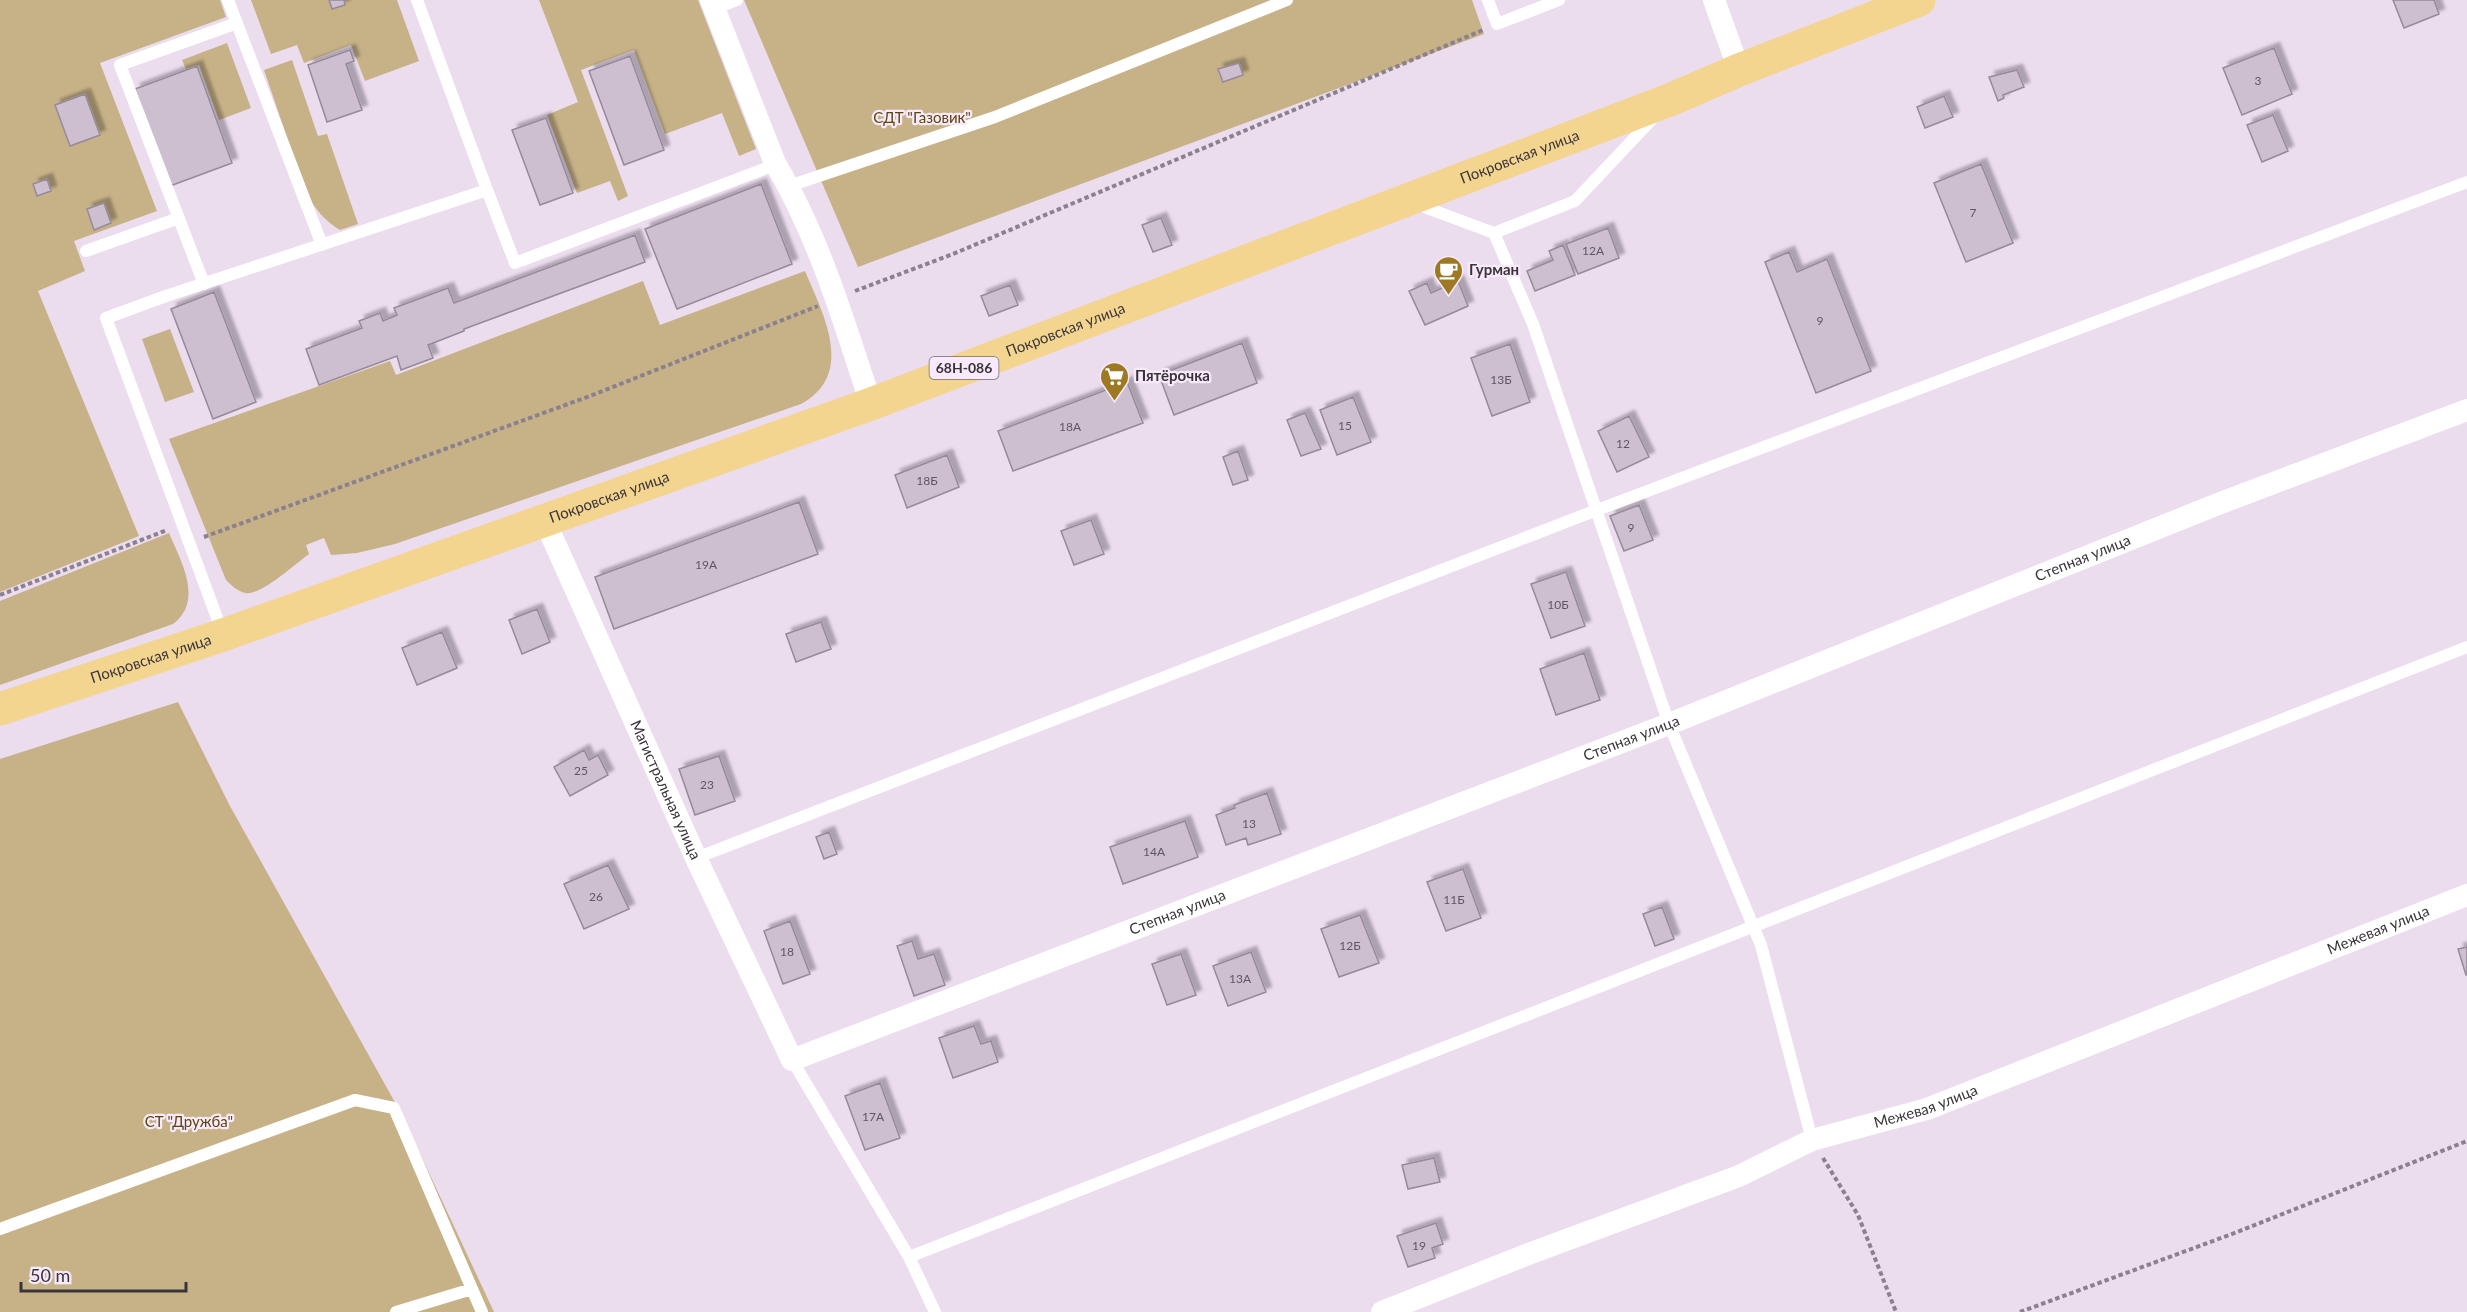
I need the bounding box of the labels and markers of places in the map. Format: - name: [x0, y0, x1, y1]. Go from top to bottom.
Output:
- cafe icon: Гурман: [1432, 254, 1464, 296]
- place label: Гурман: [1469, 260, 1519, 278]
- supermarket icon: Пятёрочка: [1098, 360, 1130, 402]
- place label: Пятёрочка: [1135, 366, 1210, 384]

